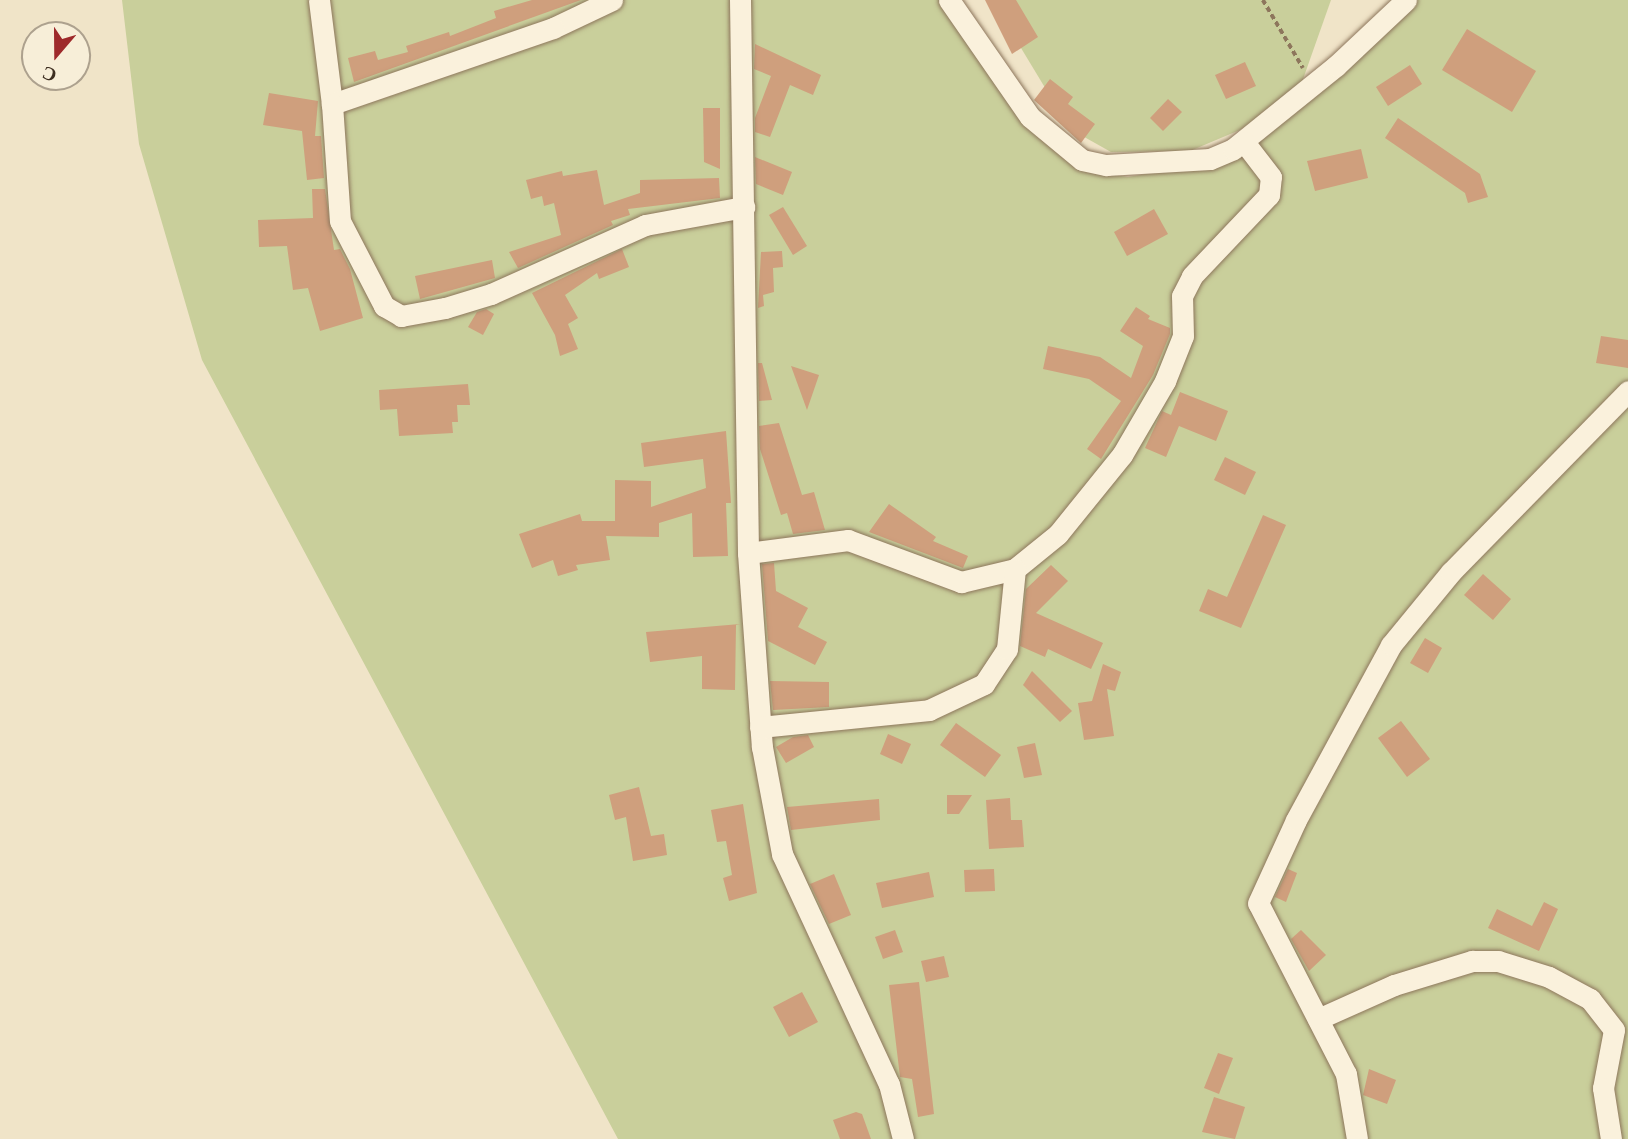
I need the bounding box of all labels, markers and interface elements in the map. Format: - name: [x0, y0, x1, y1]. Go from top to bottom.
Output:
- north arrow: [21, 21, 91, 91]
- text: С: [39, 61, 60, 87]

